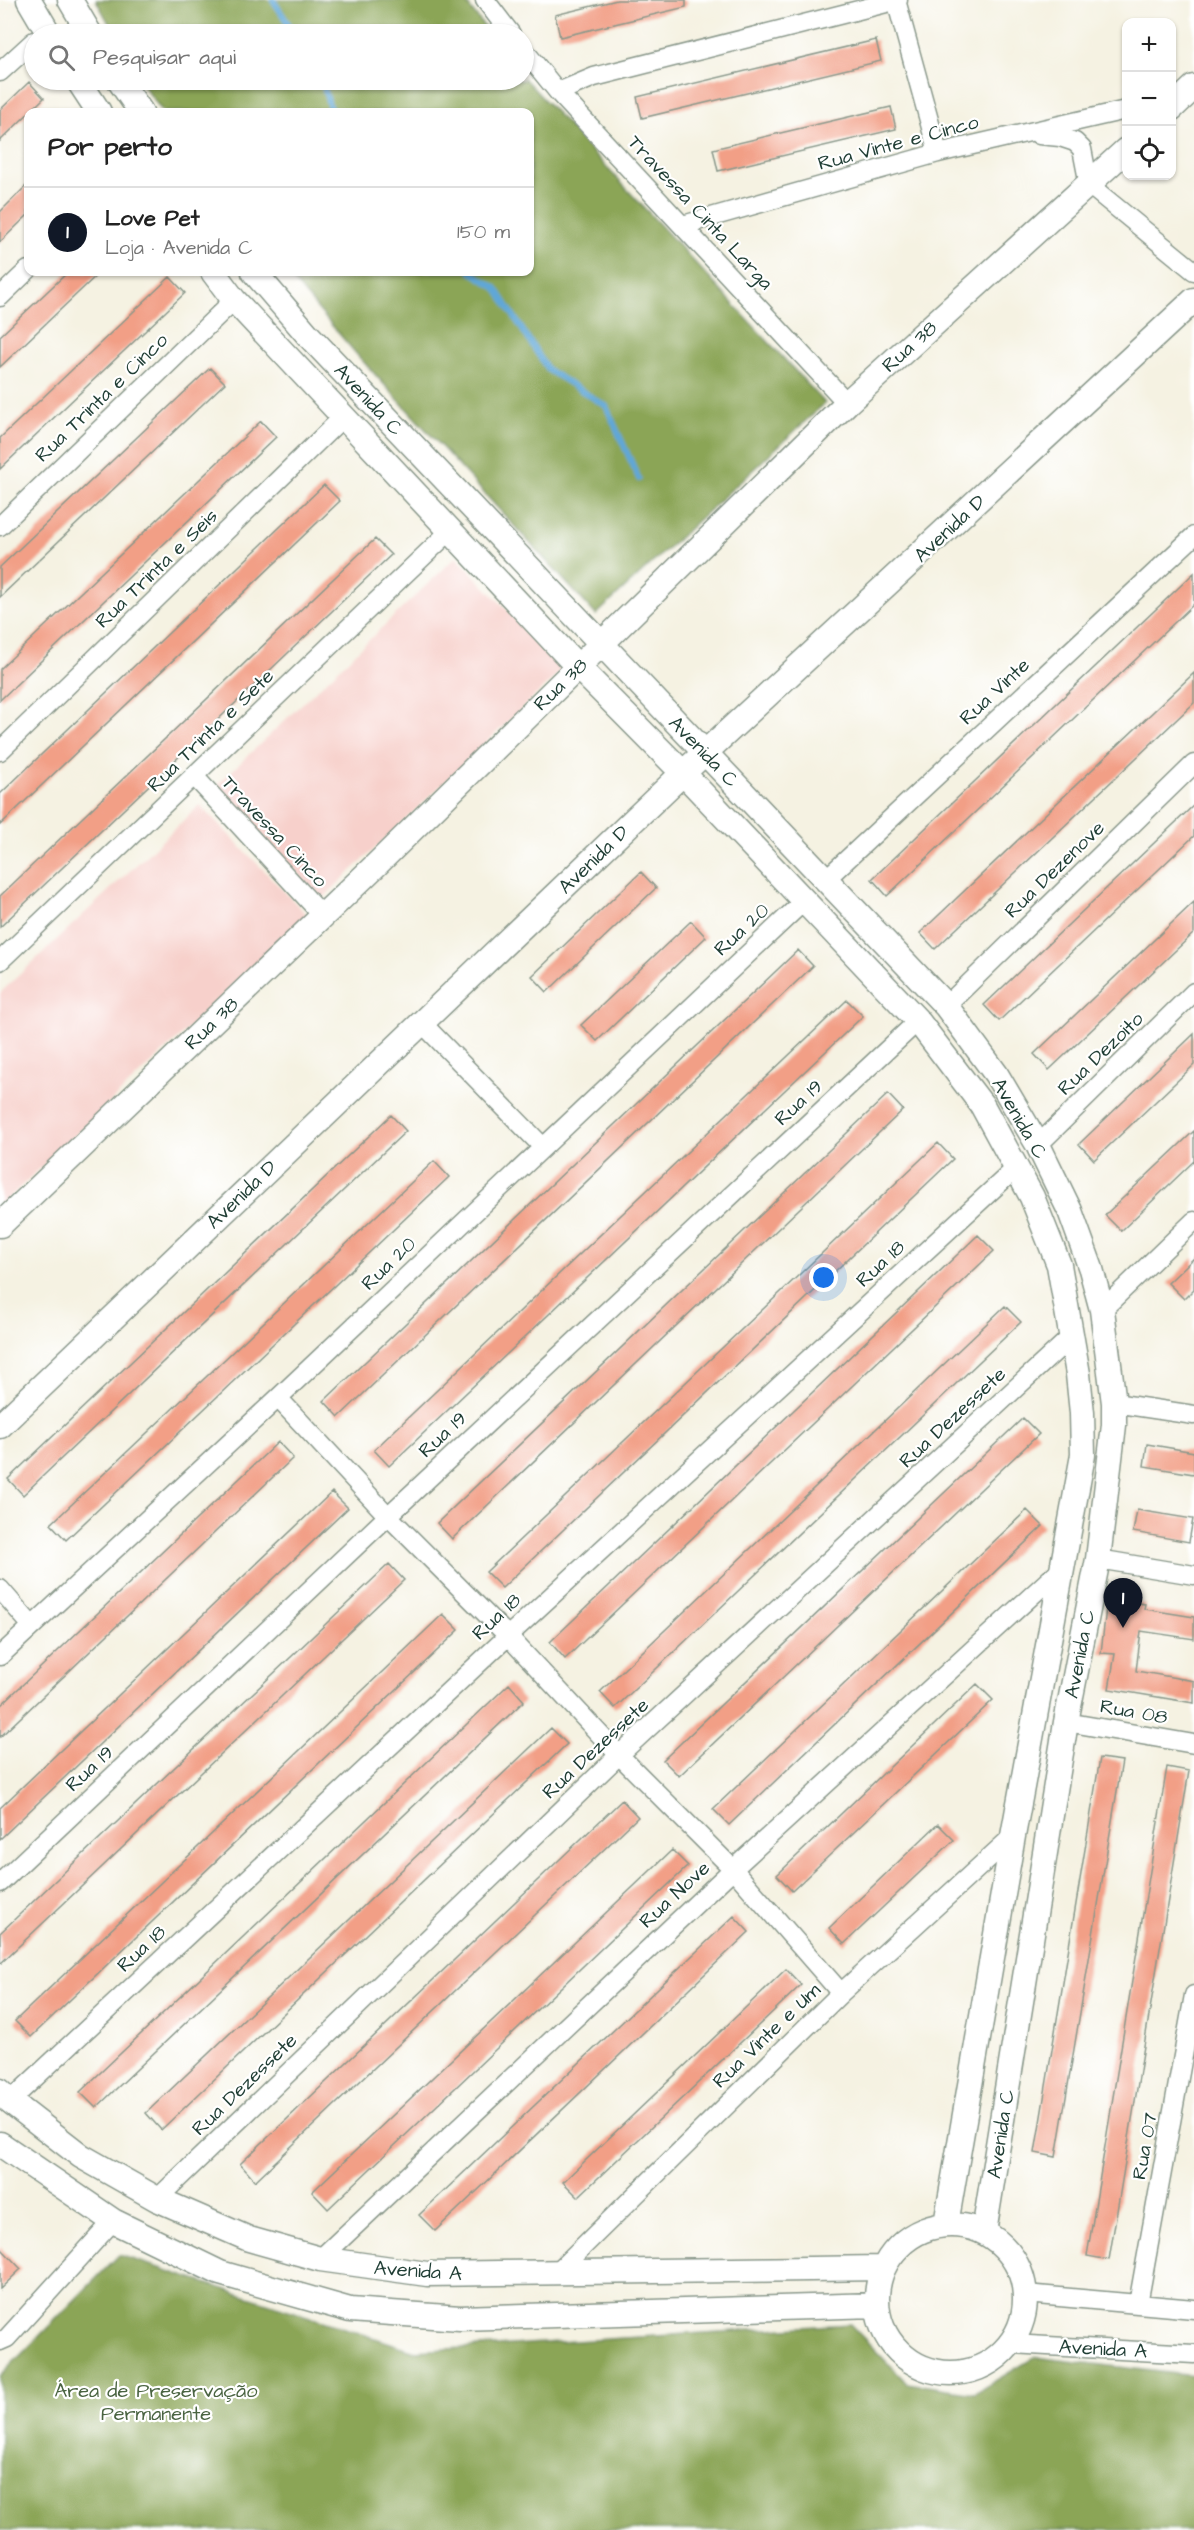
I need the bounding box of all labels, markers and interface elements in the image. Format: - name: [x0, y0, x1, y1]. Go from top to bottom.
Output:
- map controls: [1122, 18, 1176, 180]
- button: +: [1122, 18, 1176, 72]
- search box: [24, 24, 534, 90]
- icon: search: [45, 41, 78, 74]
- text: Pesquisar aqui: [93, 42, 236, 73]
- button: −: [1122, 72, 1176, 126]
- street label: Rua Vinte e Cinco: [815, 108, 982, 178]
- button: locate: [1122, 126, 1176, 180]
- text: Por perto: [48, 129, 172, 165]
- street label: Travessa Cinta Larga: [620, 129, 779, 297]
- text: Love Pet: [105, 203, 200, 234]
- text: 1: [66, 218, 69, 246]
- text: 150 m: [457, 218, 510, 246]
- text: Loja · Avenida C: [105, 234, 252, 262]
- street label: Rua 38: [876, 314, 943, 379]
- street label: Rua Trinta e Cinco: [29, 327, 174, 469]
- street label: Avenida C: [327, 357, 409, 442]
- street label: Avenida D: [908, 488, 992, 569]
- street label: Rua Trinta e Seis: [89, 503, 224, 635]
- street label: Rua 38: [527, 652, 594, 718]
- street label: Rua Vinte: [953, 652, 1036, 732]
- street label: Rua Trinta e Sete: [141, 663, 281, 799]
- street label: Avenida C: [662, 710, 744, 794]
- street label: Travessa Cinco: [215, 769, 334, 894]
- street label: Rua Dezenove: [998, 815, 1111, 925]
- street label: Avenida D: [552, 819, 635, 901]
- street label: Rua 20: [708, 897, 776, 963]
- street label: Rua 38: [178, 991, 245, 1057]
- street label: Rua Dezoito: [1051, 1005, 1150, 1102]
- street label: Rua 19: [768, 1073, 829, 1132]
- street label: Avenida C: [985, 1073, 1054, 1164]
- street label: Avenida D: [200, 1154, 283, 1236]
- street label: Rua 20: [355, 1230, 423, 1297]
- street label: Rua 18: [850, 1234, 912, 1294]
- your location: [809, 1263, 838, 1292]
- street label: Rua Dezessete: [893, 1361, 1012, 1475]
- street label: Rua 19: [412, 1405, 473, 1464]
- pin: 1: [1104, 1578, 1142, 1628]
- street label: Rua 18: [466, 1587, 528, 1647]
- street label: Avenida C: [1058, 1608, 1102, 1701]
- street label: Rua Dezessete: [536, 1692, 655, 1806]
- street label: Rua 08: [1098, 1692, 1170, 1732]
- street label: Rua 19: [59, 1739, 120, 1798]
- street label: Rua Nove: [633, 1855, 716, 1935]
- street label: Rua 18: [111, 1919, 173, 1979]
- street label: Rua Vinte e Um: [706, 1976, 827, 2095]
- street label: Rua Dezessete: [186, 2027, 304, 2142]
- street label: Avenida C: [980, 2088, 1022, 2181]
- street label: Rua 07: [1125, 2110, 1165, 2182]
- street label: Avenida A: [373, 2254, 463, 2288]
- street label: Avenida A: [1058, 2333, 1148, 2365]
- park label: Área de Preservação Permanente: [54, 2377, 258, 2428]

